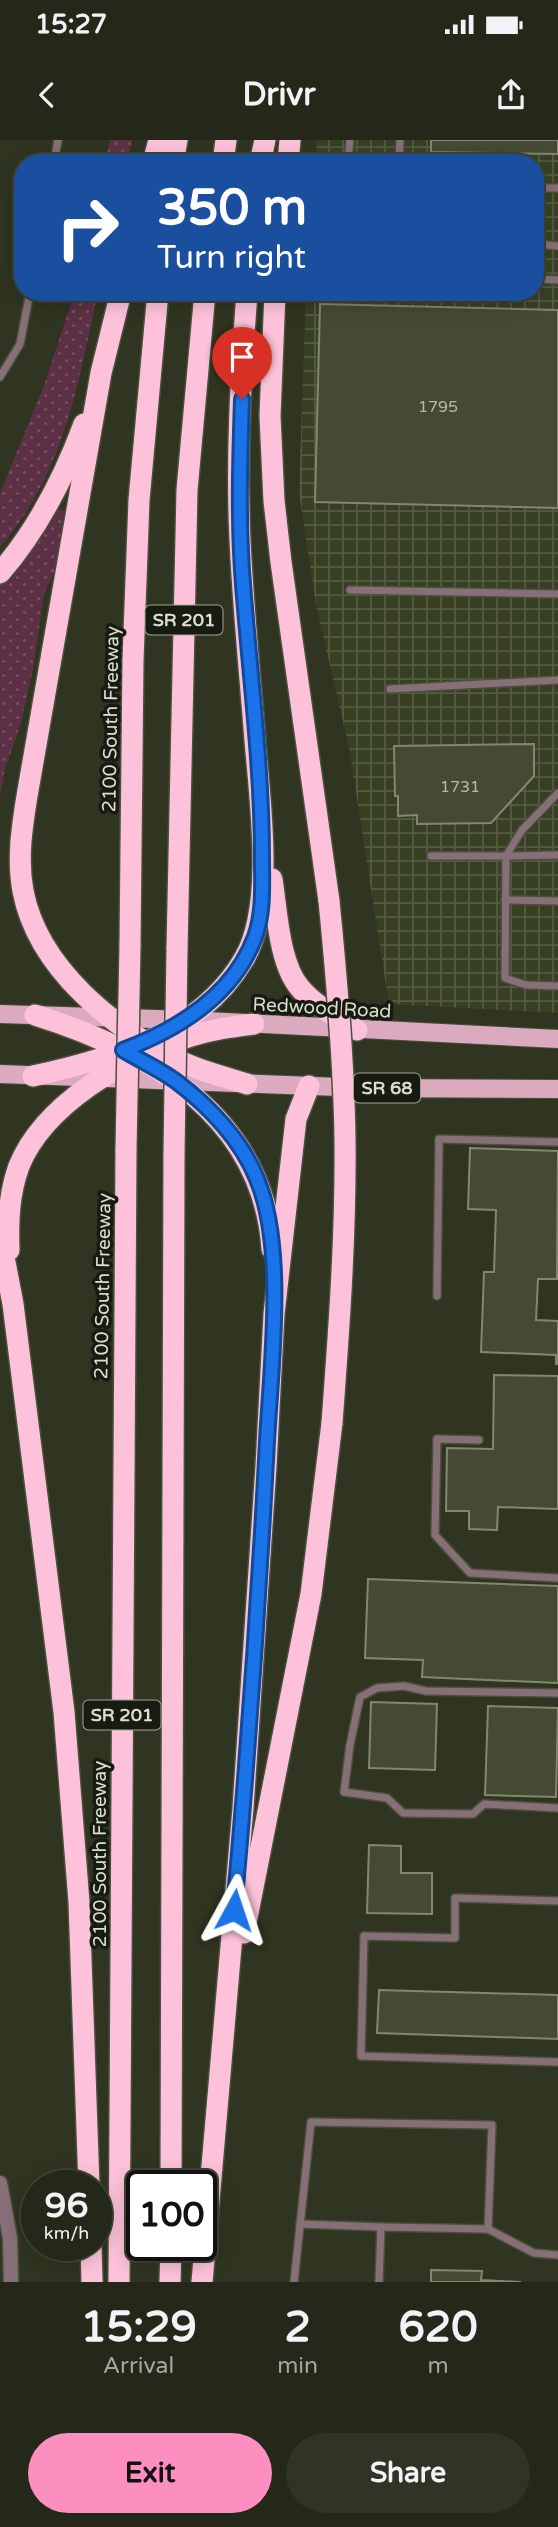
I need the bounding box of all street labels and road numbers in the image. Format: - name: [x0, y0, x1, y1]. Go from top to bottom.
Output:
- road number: SR 201: [146, 606, 222, 634]
- street label: 2100 South Freeway: [98, 626, 124, 812]
- street label: Redwood Road: [252, 993, 392, 1023]
- road number: SR 68: [354, 1073, 420, 1102]
- street label: 2100 South Freeway: [90, 1193, 116, 1379]
- road number: SR 201: [83, 1700, 160, 1730]
- street label: 2100 South Freeway: [89, 1761, 111, 1947]

